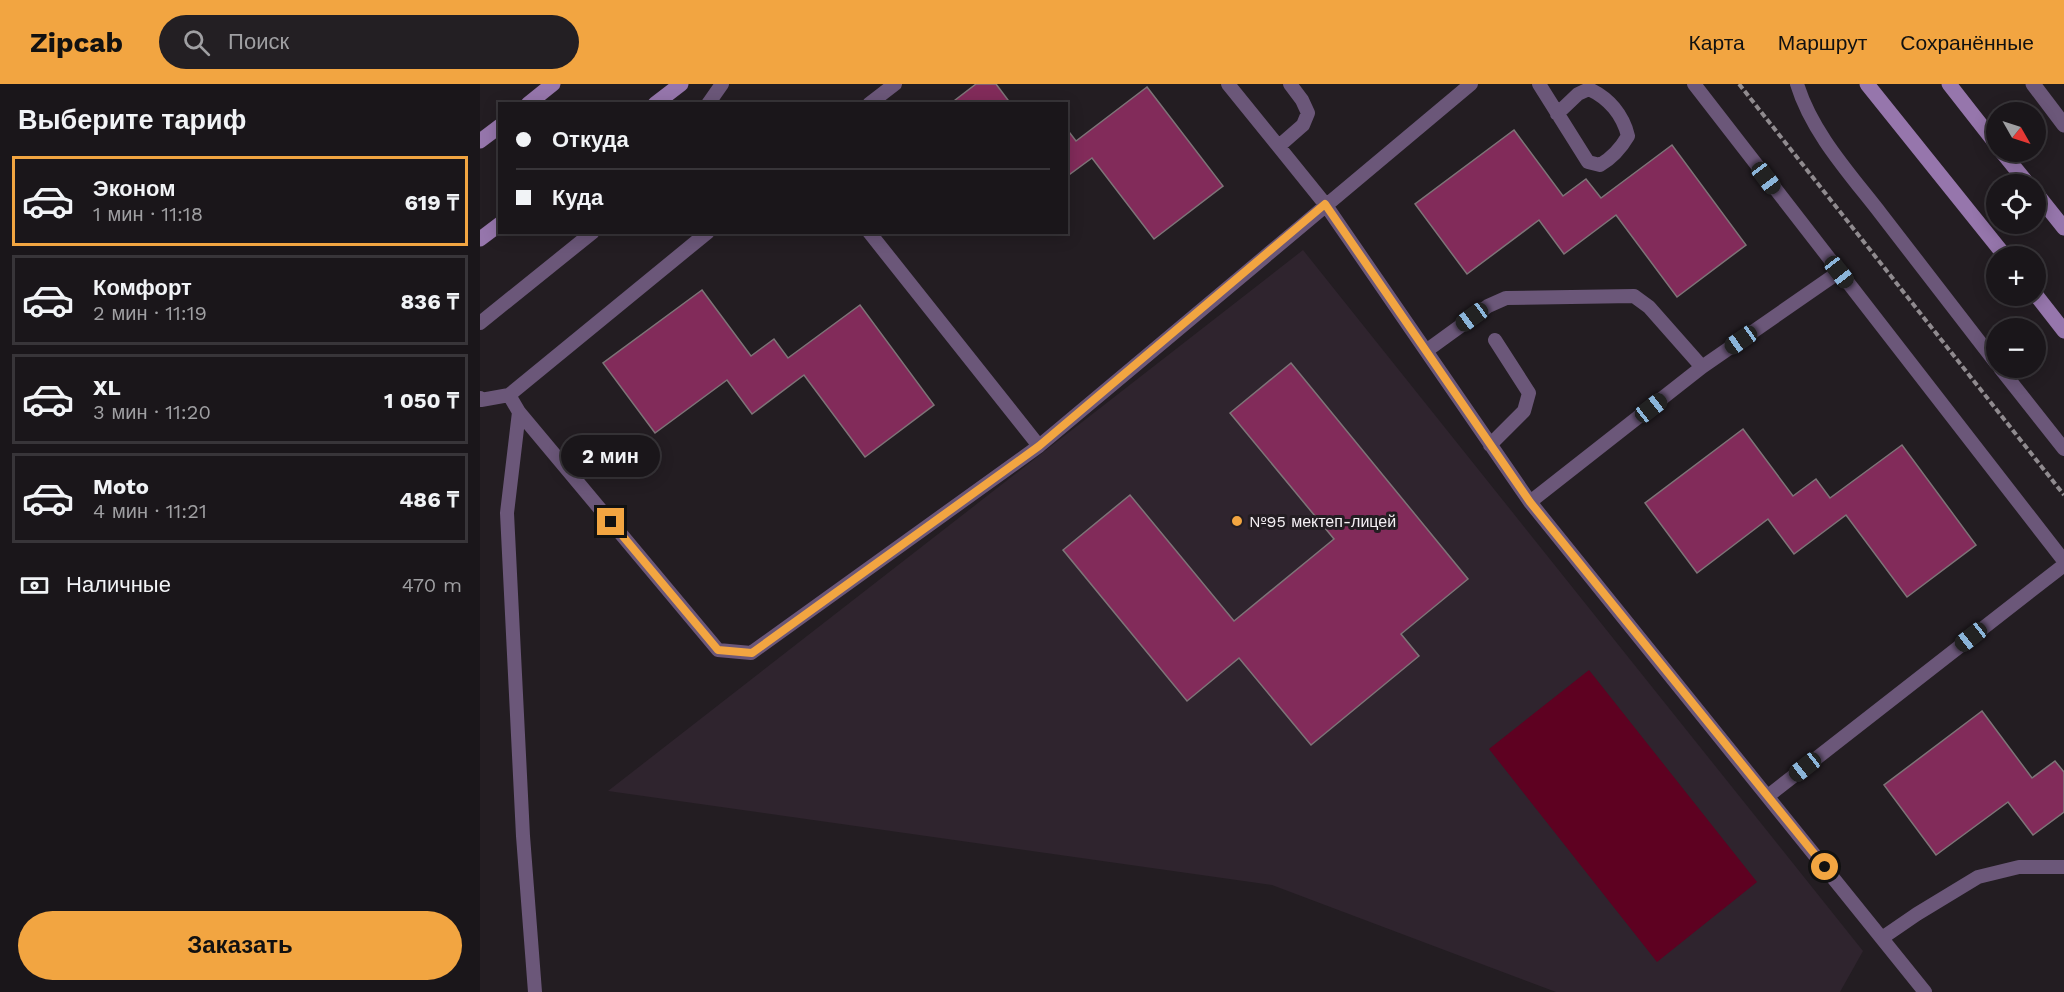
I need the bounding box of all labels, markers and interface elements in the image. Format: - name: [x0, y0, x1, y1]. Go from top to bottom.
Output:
- search box: [159, 15, 579, 69]
- text: Zipcab: [30, 26, 123, 59]
- icon: search: [180, 26, 213, 59]
- text: Поиск: [228, 29, 289, 54]
- text: Карта: [1689, 30, 1745, 55]
- text: Маршрут: [1778, 30, 1867, 55]
- text: Сохранённые: [1900, 30, 2034, 55]
- north arrow: [1986, 102, 2046, 162]
- map controls: [1986, 102, 2046, 378]
- text: Выберите тариф: [18, 104, 246, 136]
- text: Откуда: [552, 127, 629, 152]
- car: [1748, 158, 1784, 198]
- icon: car: [21, 174, 75, 228]
- button: locate: [1986, 174, 2046, 234]
- text: Эконом: [93, 176, 176, 201]
- text: Куда: [552, 185, 603, 210]
- text: 619 ₸: [405, 190, 459, 215]
- text: 1 мин · 11:18: [93, 202, 203, 226]
- button: +: [1986, 246, 2046, 306]
- car: [1821, 252, 1857, 292]
- icon: car: [21, 273, 75, 327]
- text: Комфорт: [93, 275, 192, 300]
- text: 836 ₸: [400, 289, 459, 314]
- car: [1452, 299, 1492, 335]
- text: 2 мин · 11:19: [93, 301, 207, 325]
- button: −: [1986, 318, 2046, 378]
- car: [1721, 322, 1761, 358]
- icon: car: [21, 372, 75, 426]
- text: XL: [93, 375, 121, 400]
- text: 1 050 ₸: [384, 388, 459, 413]
- car: [1631, 390, 1671, 426]
- text: 3 мин · 11:20: [93, 400, 211, 424]
- callout: 2 мин: [562, 435, 660, 477]
- text: 2 мин: [582, 444, 639, 468]
- icon: car: [21, 471, 75, 525]
- text: Moto: [93, 474, 149, 499]
- text: 486 ₸: [399, 487, 459, 512]
- text: 4 мин · 11:21: [93, 499, 207, 523]
- route end: [597, 508, 624, 535]
- place label: №95 мектеп-лицей: [1249, 512, 1396, 531]
- marker: №95 мектеп-лицей: [1230, 514, 1244, 528]
- icon: cash: [18, 569, 51, 602]
- text: Наличные: [66, 572, 171, 597]
- text: 470 m: [402, 573, 462, 597]
- car: [1951, 619, 1991, 655]
- car: [1785, 749, 1825, 785]
- route start: [1811, 853, 1838, 880]
- button: Заказать: [18, 911, 462, 980]

